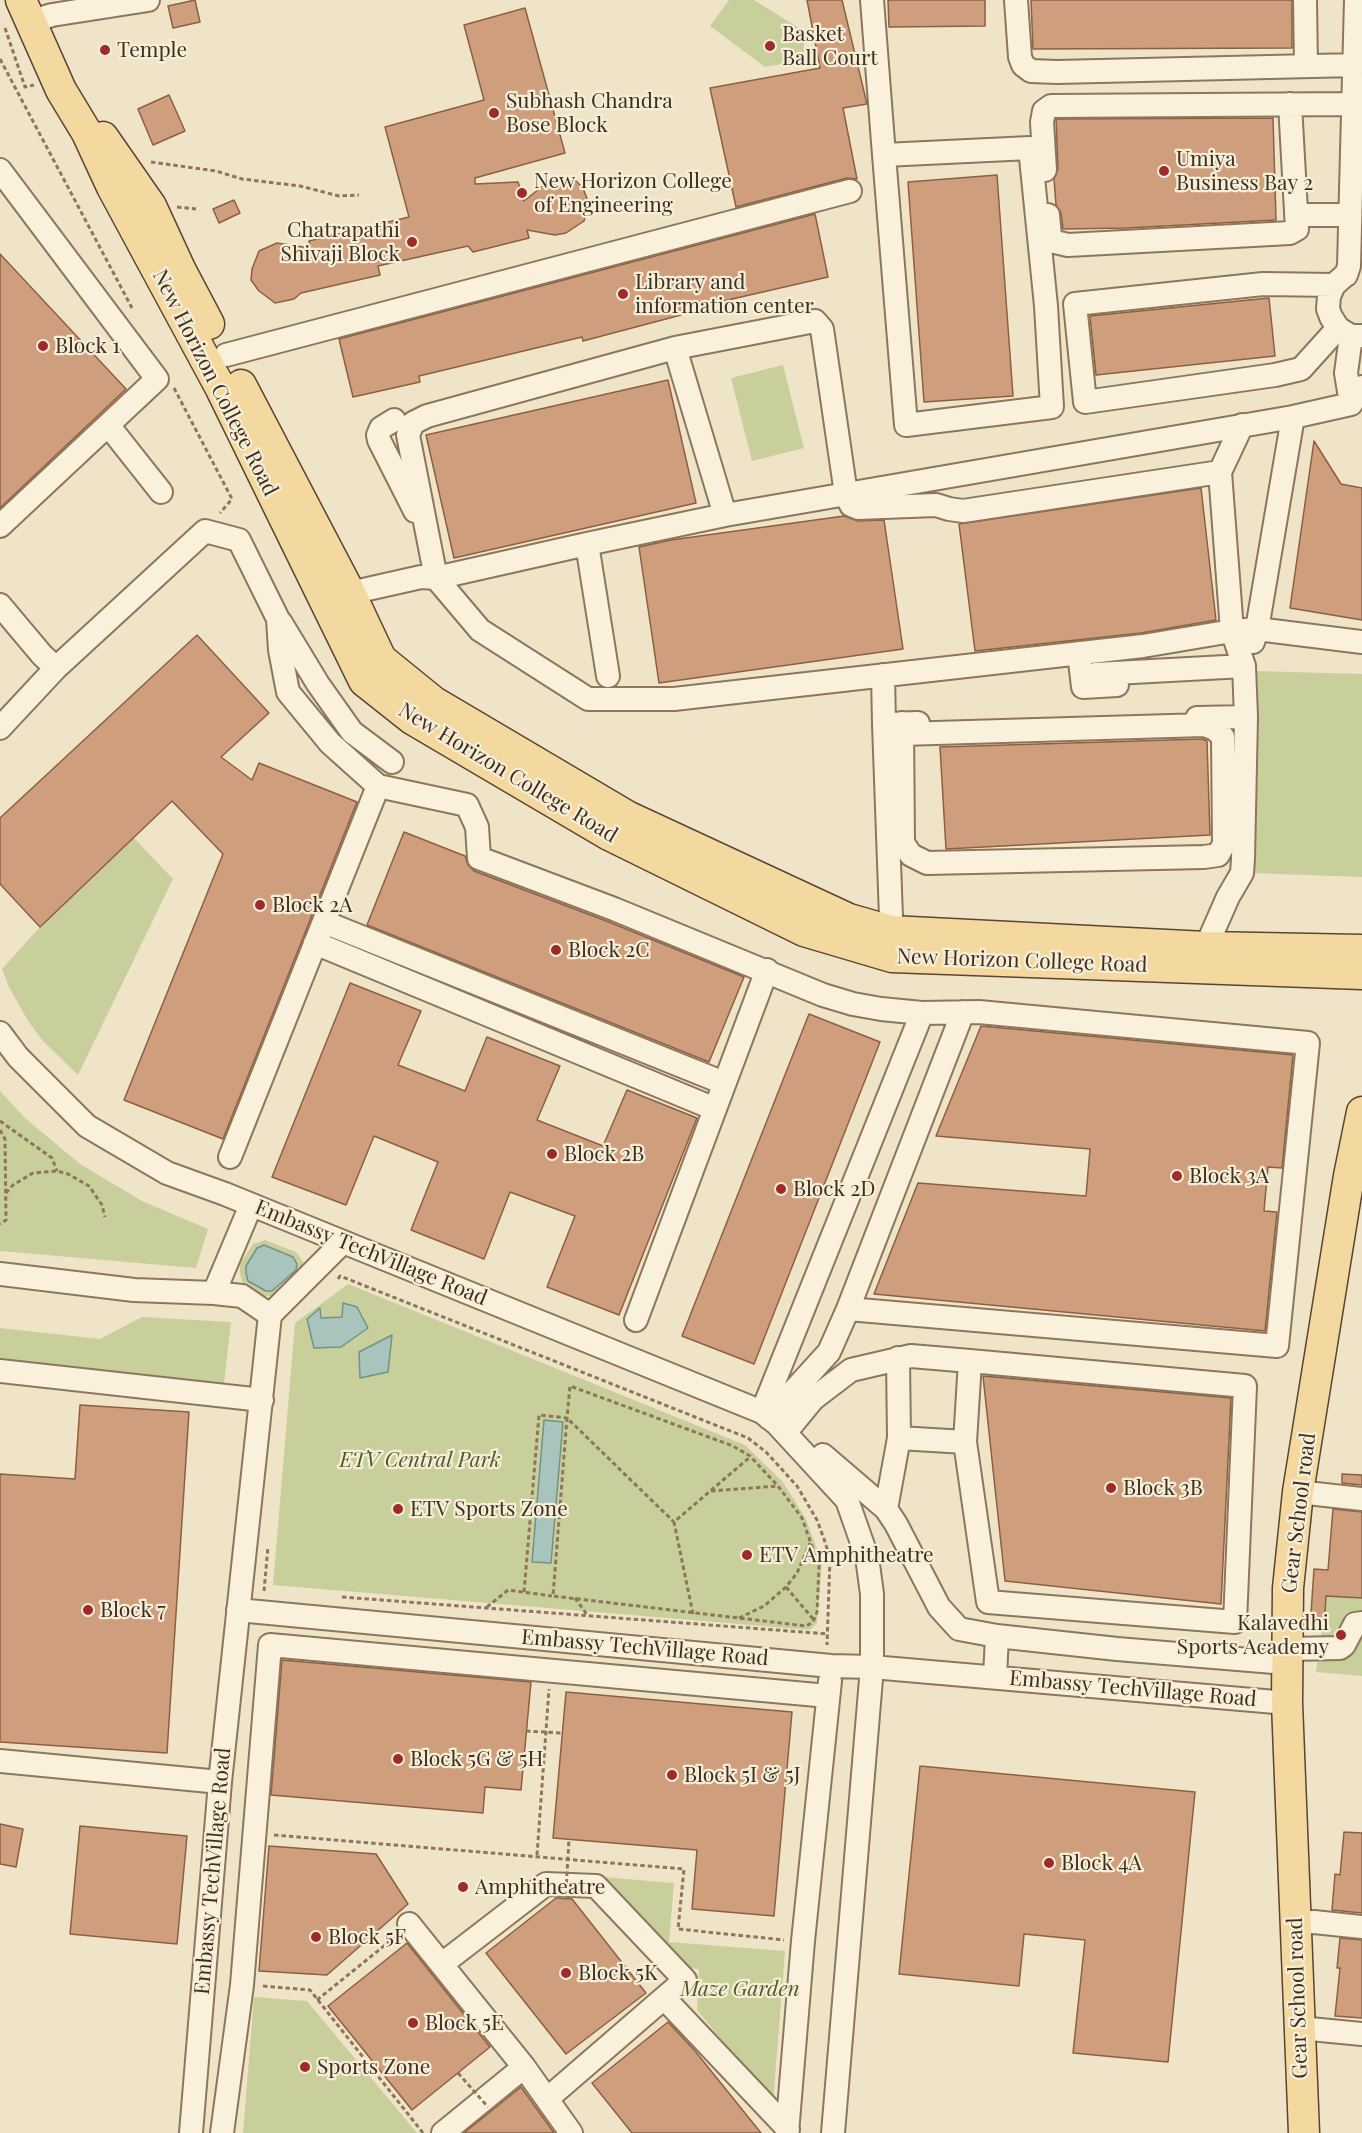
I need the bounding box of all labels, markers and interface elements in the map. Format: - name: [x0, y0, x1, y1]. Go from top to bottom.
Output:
- place label: Basket Ball Court: [782, 21, 878, 71]
- place label: Temple: [117, 37, 187, 63]
- marker: Basket Ball Court: [763, 39, 777, 53]
- marker: Temple: [98, 43, 112, 57]
- place label: Subhash Chandra Bose Block: [506, 88, 673, 138]
- marker: Subhash Chandra Bose Block: [487, 106, 501, 120]
- place label: Umiya Business Bay 2: [1176, 146, 1313, 196]
- marker: Umiya Business Bay 2: [1157, 164, 1171, 178]
- place label: New Horizon College of Engineering: [534, 168, 732, 218]
- marker: New Horizon College of Engineering: [515, 186, 529, 200]
- place label: Chatrapathi Shivaji Block: [281, 217, 400, 267]
- marker: Chatrapathi Shivaji Block: [405, 235, 419, 249]
- street label: New Horizon College Road: [147, 266, 283, 500]
- place label: Library and information center: [635, 269, 814, 319]
- marker: Library and information center: [616, 287, 630, 301]
- place label: Block 1: [55, 333, 120, 359]
- marker: Block 1: [36, 339, 50, 353]
- street label: New Horizon College Road: [394, 698, 622, 848]
- place label: Block 2A: [272, 892, 352, 918]
- marker: Block 2A: [253, 898, 267, 912]
- place label: Block 2C: [568, 937, 650, 963]
- marker: Block 2C: [549, 943, 563, 957]
- street label: New Horizon College Road: [896, 944, 1148, 978]
- place label: Block 2B: [564, 1141, 644, 1167]
- marker: Block 2B: [545, 1147, 559, 1161]
- place label: Block 3A: [1189, 1163, 1269, 1189]
- marker: Block 3A: [1170, 1169, 1184, 1183]
- place label: Block 2D: [793, 1176, 875, 1202]
- marker: Block 2D: [774, 1182, 788, 1196]
- street label: Embassy TechVillage Road: [251, 1195, 491, 1311]
- street label: Gear School road: [1277, 1431, 1321, 1595]
- park label: ETV Central Park: [339, 1447, 501, 1473]
- place label: Block 3B: [1123, 1475, 1203, 1501]
- marker: Block 3B: [1104, 1481, 1118, 1495]
- place label: ETV Sports Zone: [410, 1496, 568, 1522]
- marker: ETV Sports Zone: [391, 1502, 405, 1516]
- place label: ETV Amphitheatre: [759, 1542, 934, 1568]
- marker: ETV Amphitheatre: [740, 1548, 754, 1562]
- place label: Block 7: [100, 1597, 166, 1623]
- marker: Block 7: [81, 1603, 95, 1617]
- place label: Kalavedhi Sports Academy: [1177, 1610, 1329, 1660]
- street label: Embassy TechVillage Road: [520, 1625, 770, 1671]
- marker: Kalavedhi Sports Academy: [1334, 1628, 1348, 1642]
- street label: Embassy TechVillage Road: [1008, 1666, 1258, 1712]
- street label: Embassy TechVillage Road: [190, 1746, 236, 1996]
- place label: Block 5G & 5H: [410, 1746, 543, 1772]
- marker: Block 5G & 5H: [391, 1752, 405, 1766]
- place label: Block 5I & 5J: [684, 1762, 801, 1788]
- marker: Block 5I & 5J: [665, 1768, 679, 1782]
- place label: Block 4A: [1061, 1850, 1142, 1876]
- marker: Block 4A: [1042, 1856, 1056, 1870]
- place label: Amphitheatre: [475, 1874, 605, 1900]
- marker: Amphitheatre: [456, 1880, 470, 1894]
- street label: Gear School road: [1283, 1917, 1313, 2079]
- place label: Block 5F: [328, 1924, 406, 1950]
- marker: Block 5F: [309, 1930, 323, 1944]
- place label: Block 5K: [578, 1960, 658, 1986]
- marker: Block 5K: [559, 1966, 573, 1980]
- park label: Maze Garden: [680, 1976, 800, 2002]
- place label: Block 5E: [425, 2010, 504, 2036]
- marker: Block 5E: [406, 2016, 420, 2030]
- place label: Sports Zone: [317, 2054, 430, 2080]
- marker: Sports Zone: [298, 2060, 312, 2074]

